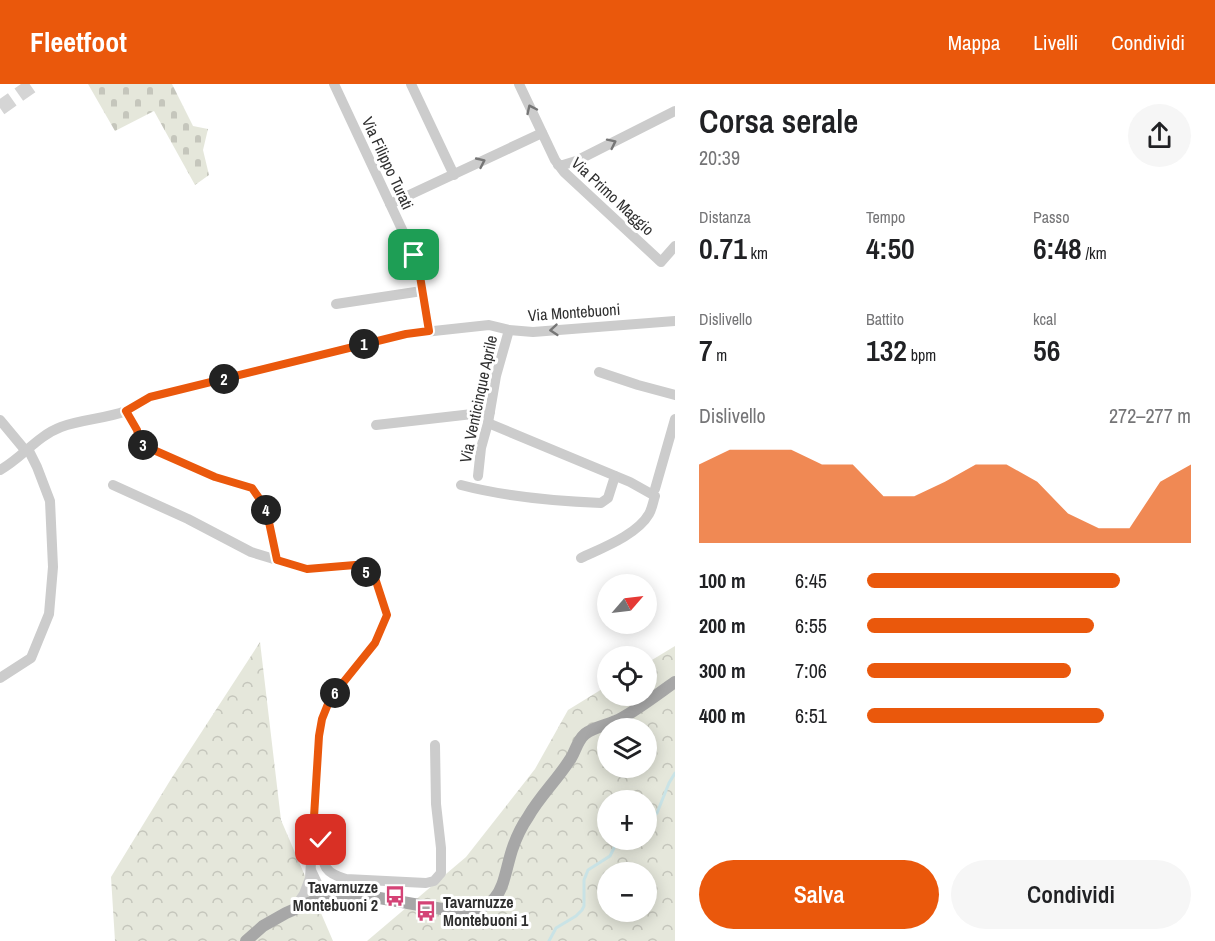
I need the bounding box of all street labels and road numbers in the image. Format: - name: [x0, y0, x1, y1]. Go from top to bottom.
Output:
- street label: Via Filippo Turati: [357, 113, 419, 213]
- street label: Via Primo Maggio: [567, 152, 659, 240]
- street label: Via Montebuoni: [527, 298, 621, 326]
- street label: Via Venticinque Aprile: [454, 333, 502, 465]

